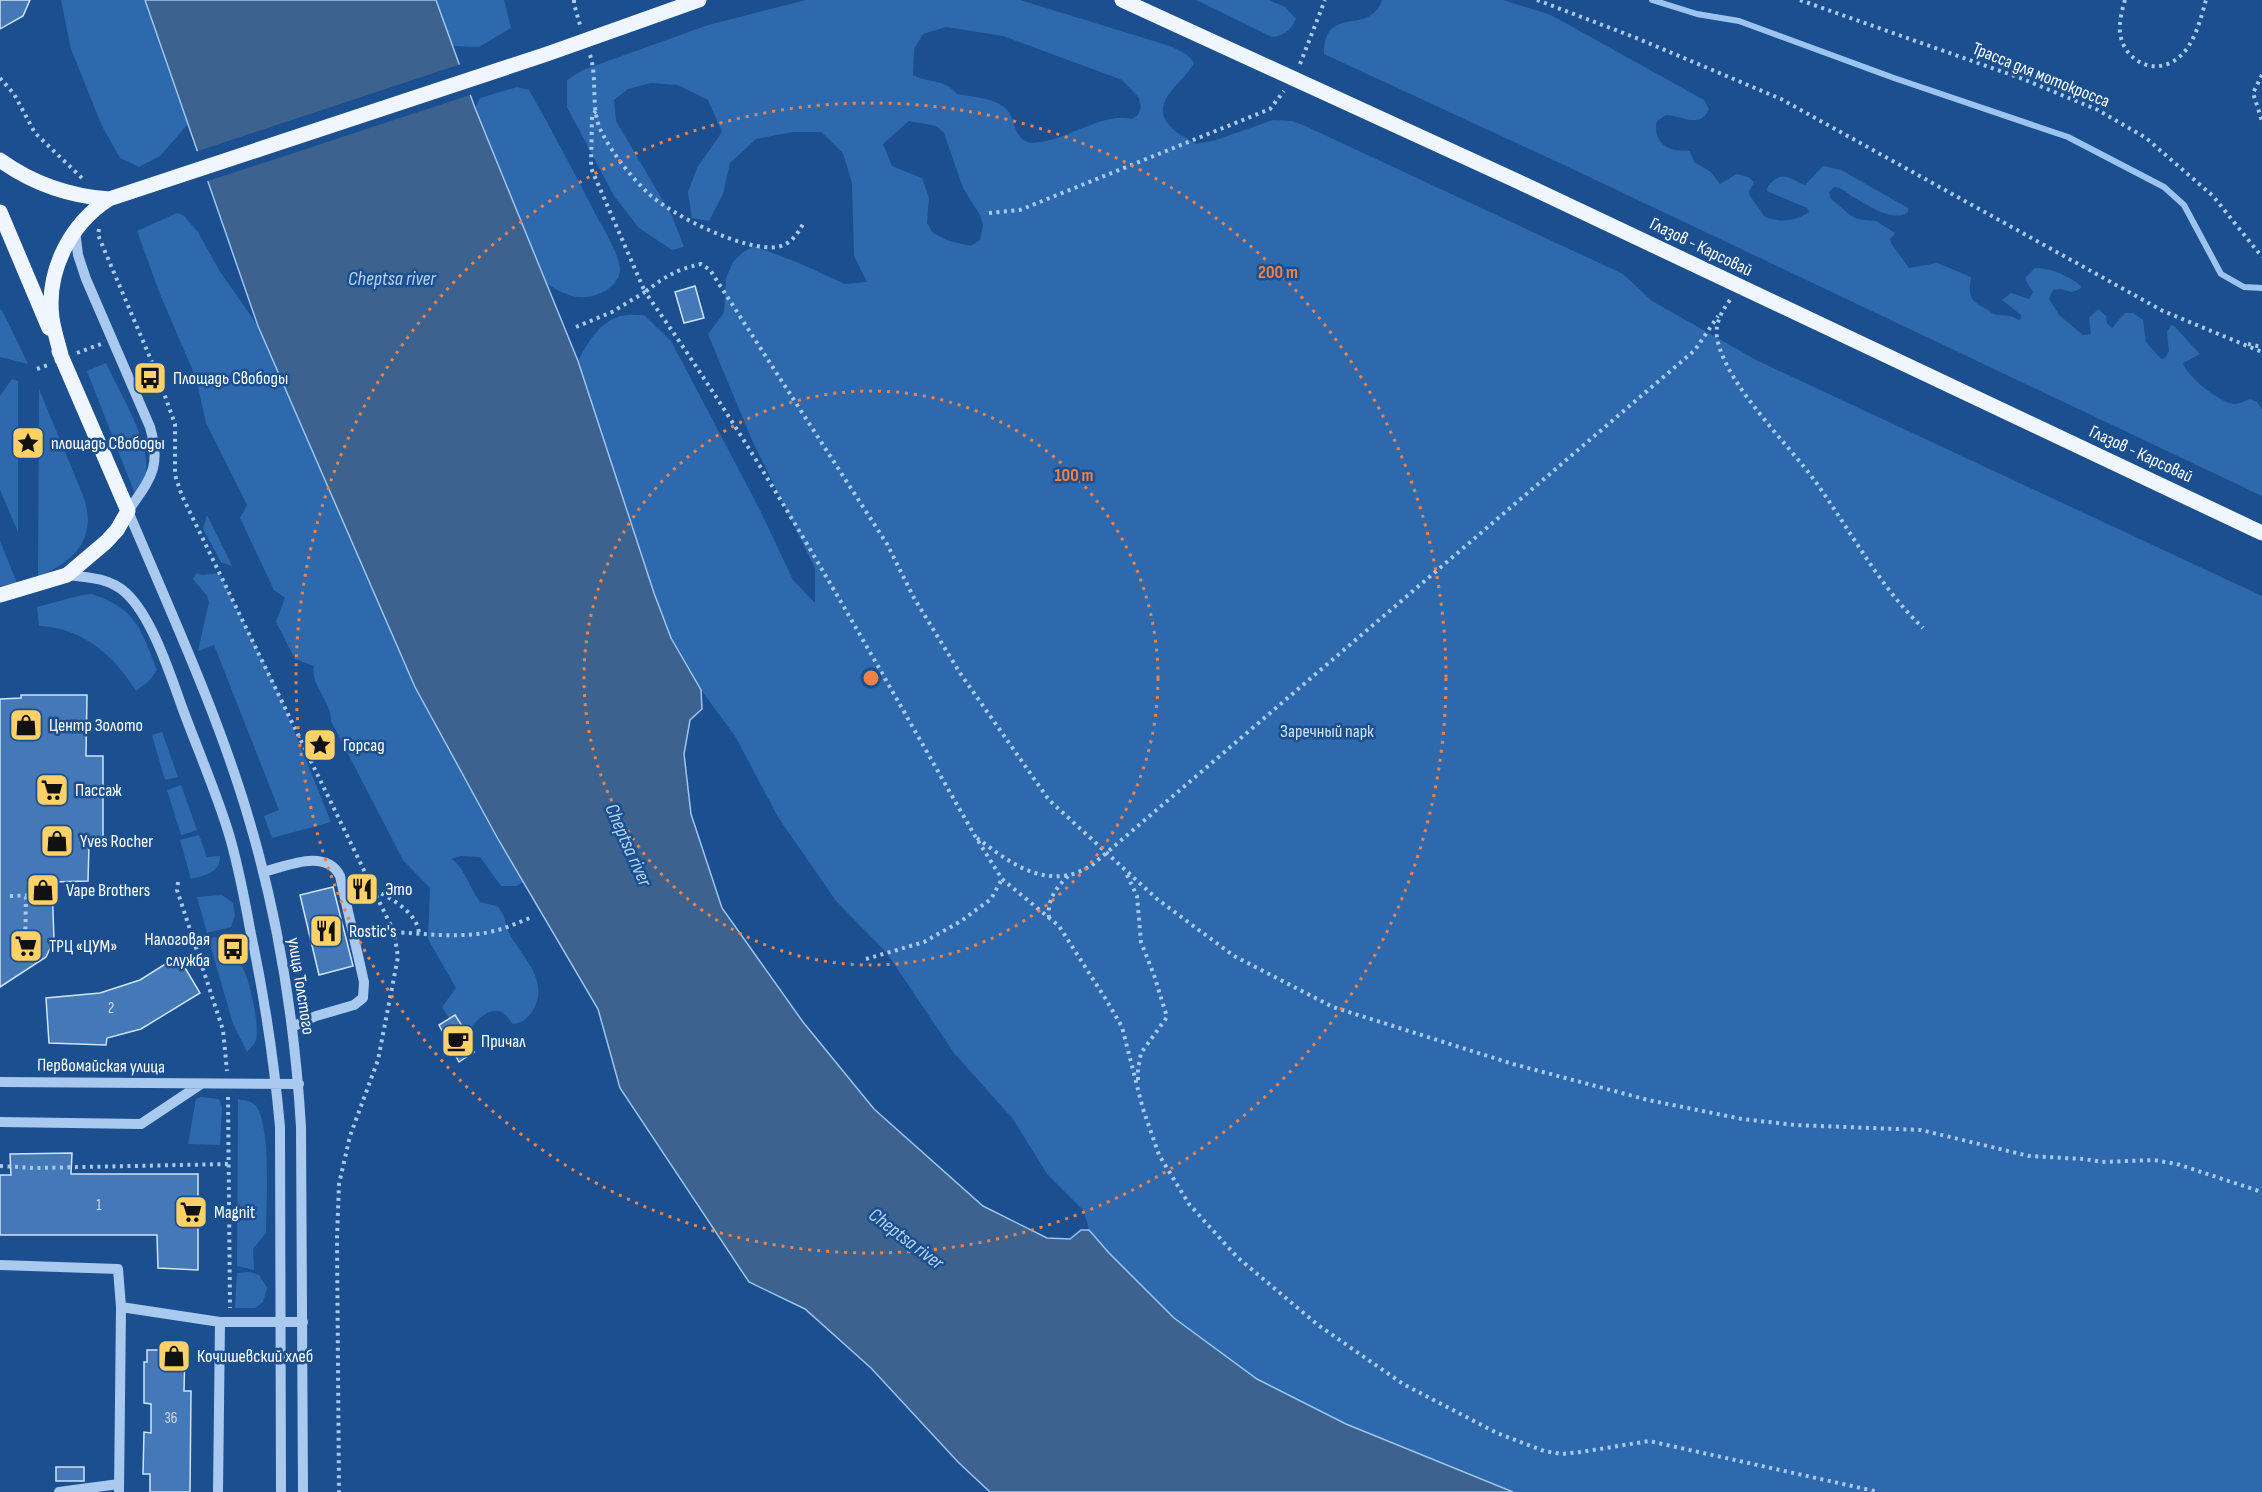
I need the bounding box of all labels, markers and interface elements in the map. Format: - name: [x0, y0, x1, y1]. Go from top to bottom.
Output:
- street label: Трасса для мотокросса: [1969, 38, 2113, 112]
- street label: Глазов - Карсовай: [1646, 213, 1756, 281]
- text: 200 m: [1258, 262, 1298, 283]
- water label: Cheptsa river: [348, 267, 437, 291]
- bus stop icon: Площадь Свободы: [132, 360, 168, 396]
- place label: Площадь Свободы: [173, 368, 288, 389]
- street label: Глазов - Карсовай: [2086, 421, 2196, 487]
- place icon: площадь Свободы: [10, 425, 46, 461]
- place label: площадь Свободы: [51, 433, 165, 454]
- text: 100 m: [1055, 465, 1094, 486]
- centre of rings: [861, 668, 881, 688]
- shop icon: Центр Золото: [8, 707, 44, 743]
- place label: Центр Золото: [49, 715, 143, 736]
- park label: Заречный парк: [1280, 721, 1374, 742]
- place icon: Горсад: [302, 727, 338, 763]
- place label: Горсад: [343, 735, 385, 756]
- supermarket icon: Пассаж: [34, 772, 70, 808]
- place label: Пассаж: [75, 780, 122, 801]
- water label: Cheptsa river: [599, 800, 657, 891]
- shop icon: Yves Rocher: [39, 823, 75, 859]
- place label: Yves Rocher: [80, 831, 154, 852]
- restaurant icon: Это: [344, 871, 380, 907]
- shop icon: Vape Brothers: [25, 872, 61, 908]
- place label: Это: [385, 879, 412, 900]
- place label: Vape Brothers: [66, 880, 150, 901]
- restaurant icon: Rostic's: [308, 913, 344, 949]
- place label: Rostic's: [349, 921, 396, 942]
- supermarket icon: ТРЦ «ЦУМ»: [8, 928, 44, 964]
- place label: Налоговая служба: [145, 929, 210, 971]
- bus stop icon: Налоговая служба: [215, 931, 251, 967]
- place label: ТРЦ «ЦУМ»: [49, 936, 117, 957]
- street label: улица Толстого: [283, 936, 319, 1036]
- house number: 2: [108, 999, 114, 1018]
- cafe icon: Причал: [440, 1023, 476, 1059]
- place label: Причал: [481, 1031, 526, 1052]
- street label: Первомайская улица: [37, 1054, 165, 1078]
- supermarket icon: Magnit: [173, 1194, 209, 1230]
- house number: 1: [96, 1196, 102, 1215]
- place label: Magnit: [214, 1202, 256, 1223]
- water label: Cheptsa river: [864, 1203, 949, 1276]
- shop icon: Кочишевский хлеб: [156, 1338, 192, 1374]
- place label: Кочишевский хлеб: [197, 1346, 313, 1367]
- house number: 36: [165, 1409, 177, 1428]

